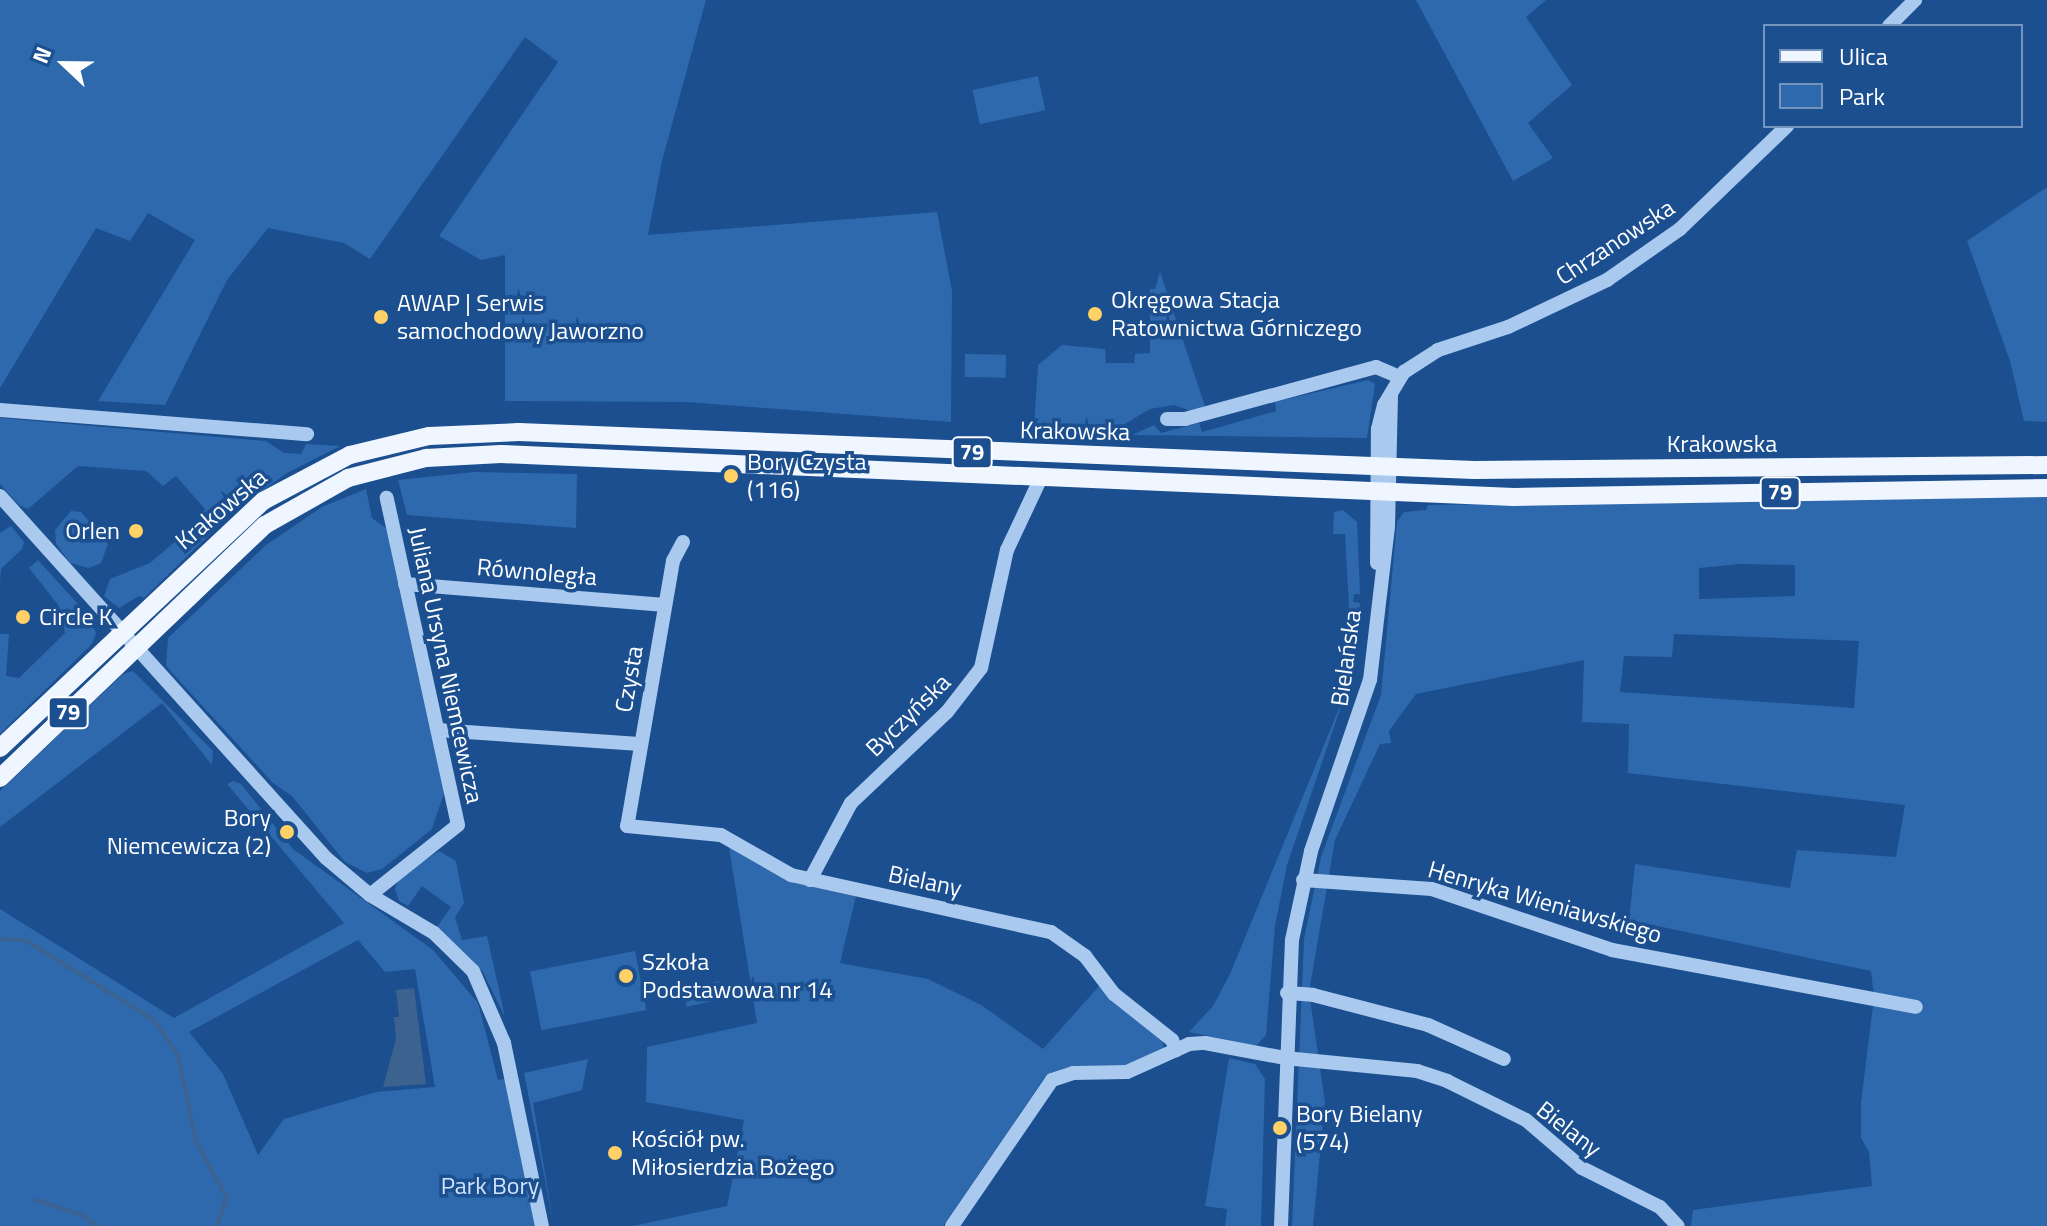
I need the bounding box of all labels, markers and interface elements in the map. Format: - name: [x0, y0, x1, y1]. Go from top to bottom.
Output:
- north arrow: [24, 24, 104, 104]
- legend: [1763, 24, 2023, 128]
- text: Ulica: [1839, 38, 1888, 74]
- text: N: [23, 42, 60, 68]
- text: Park: [1839, 78, 1885, 114]
- street label: Chrzanowska: [1550, 193, 1680, 291]
- place label: Okręgowa Stacja Ratownictwa Górniczego: [1111, 286, 1362, 342]
- place label: AWAP | Serwis samochodowy Jaworzno: [397, 289, 644, 345]
- marker: Okręgowa Stacja Ratownictwa Górniczego: [1086, 305, 1104, 323]
- marker: AWAP | Serwis samochodowy Jaworzno: [372, 308, 390, 326]
- street label: Krakowska: [1020, 416, 1130, 446]
- street label: Krakowska: [1667, 430, 1777, 458]
- road number: 79: [950, 435, 994, 471]
- place label: Bory Czysta (116): [747, 448, 867, 504]
- street label: Krakowska: [169, 462, 273, 556]
- marker: Bory Czysta (116): [722, 467, 740, 485]
- road number: 79: [1758, 475, 1802, 511]
- place label: Orlen: [65, 517, 120, 545]
- marker: Orlen: [127, 522, 145, 540]
- street label: Juliana Ursyna Niemcewicza: [403, 524, 489, 806]
- street label: Równoległa: [476, 552, 598, 592]
- place label: Circle K: [39, 603, 112, 631]
- marker: Circle K: [14, 608, 32, 626]
- street label: Bielańska: [1325, 608, 1367, 708]
- street label: Czysta: [609, 644, 649, 714]
- street label: Byczyńska: [860, 668, 956, 762]
- road number: 79: [46, 695, 90, 731]
- place label: Bory Niemcewicza (2): [107, 804, 271, 860]
- marker: Bory Niemcewicza (2): [278, 823, 296, 841]
- street label: Henryka Wieniawskiego: [1425, 855, 1665, 949]
- street label: Bielany: [886, 859, 964, 903]
- place label: Szkoła Podstawowa nr 14: [642, 948, 833, 1004]
- marker: Szkoła Podstawowa nr 14: [617, 967, 635, 985]
- street label: Bielany: [1531, 1095, 1607, 1163]
- place label: Bory Bielany (574): [1296, 1100, 1423, 1156]
- marker: Bory Bielany (574): [1271, 1119, 1289, 1137]
- place label: Kościół pw. Miłosierdzia Bożego: [631, 1125, 835, 1181]
- marker: Kościół pw. Miłosierdzia Bożego: [606, 1144, 624, 1162]
- park label: Park Bory: [441, 1172, 539, 1200]

